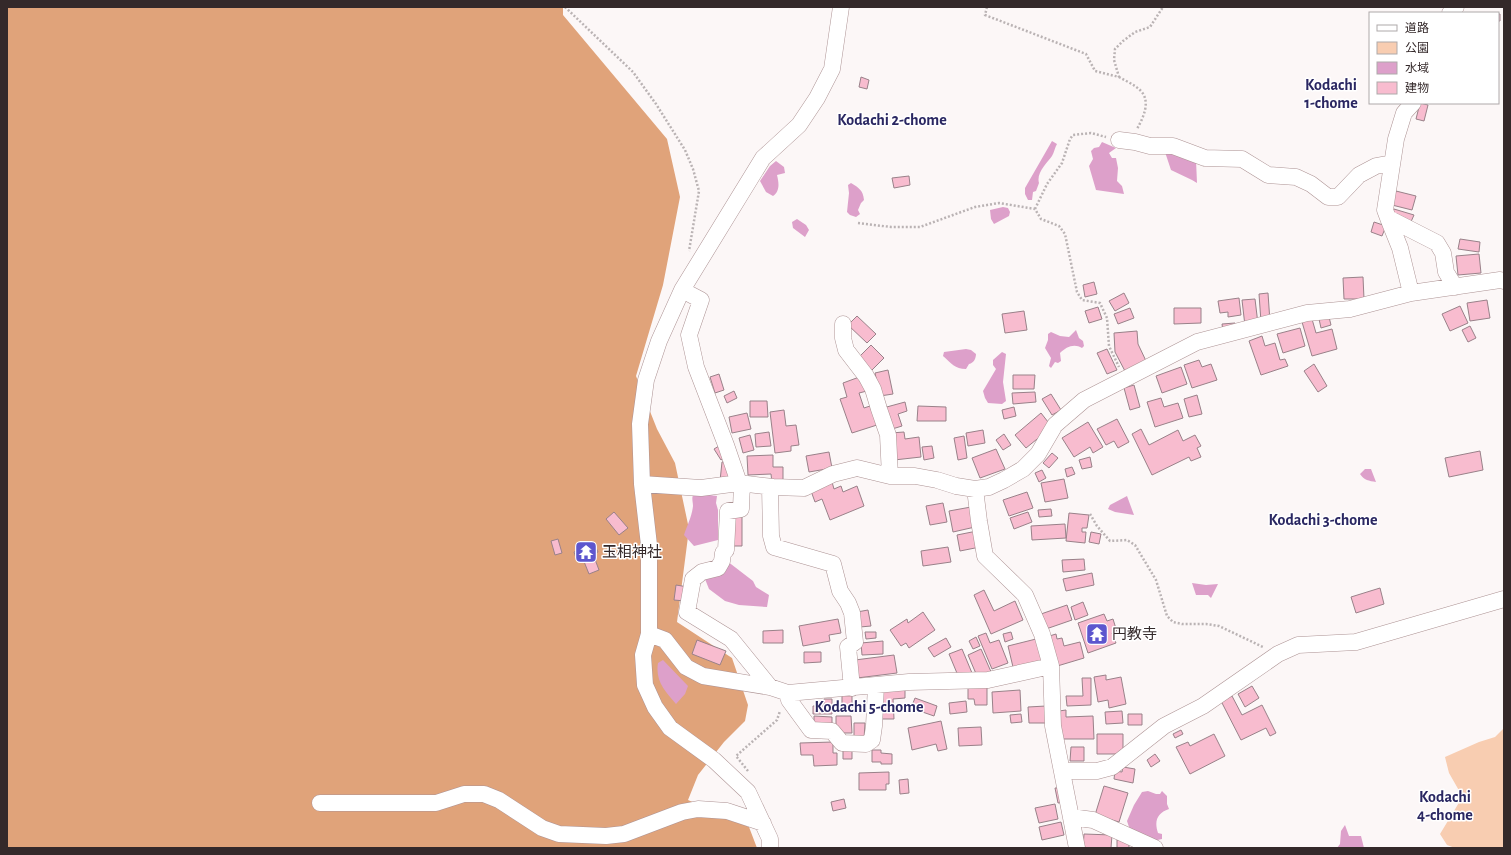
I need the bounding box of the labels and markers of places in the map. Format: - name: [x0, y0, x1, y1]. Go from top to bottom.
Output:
- temple icon: 玉相神社: [573, 539, 599, 565]
- place label: 玉相神社: [602, 544, 662, 560]
- temple icon: 円教寺: [1084, 621, 1110, 647]
- place label: 円教寺: [1112, 626, 1157, 642]

